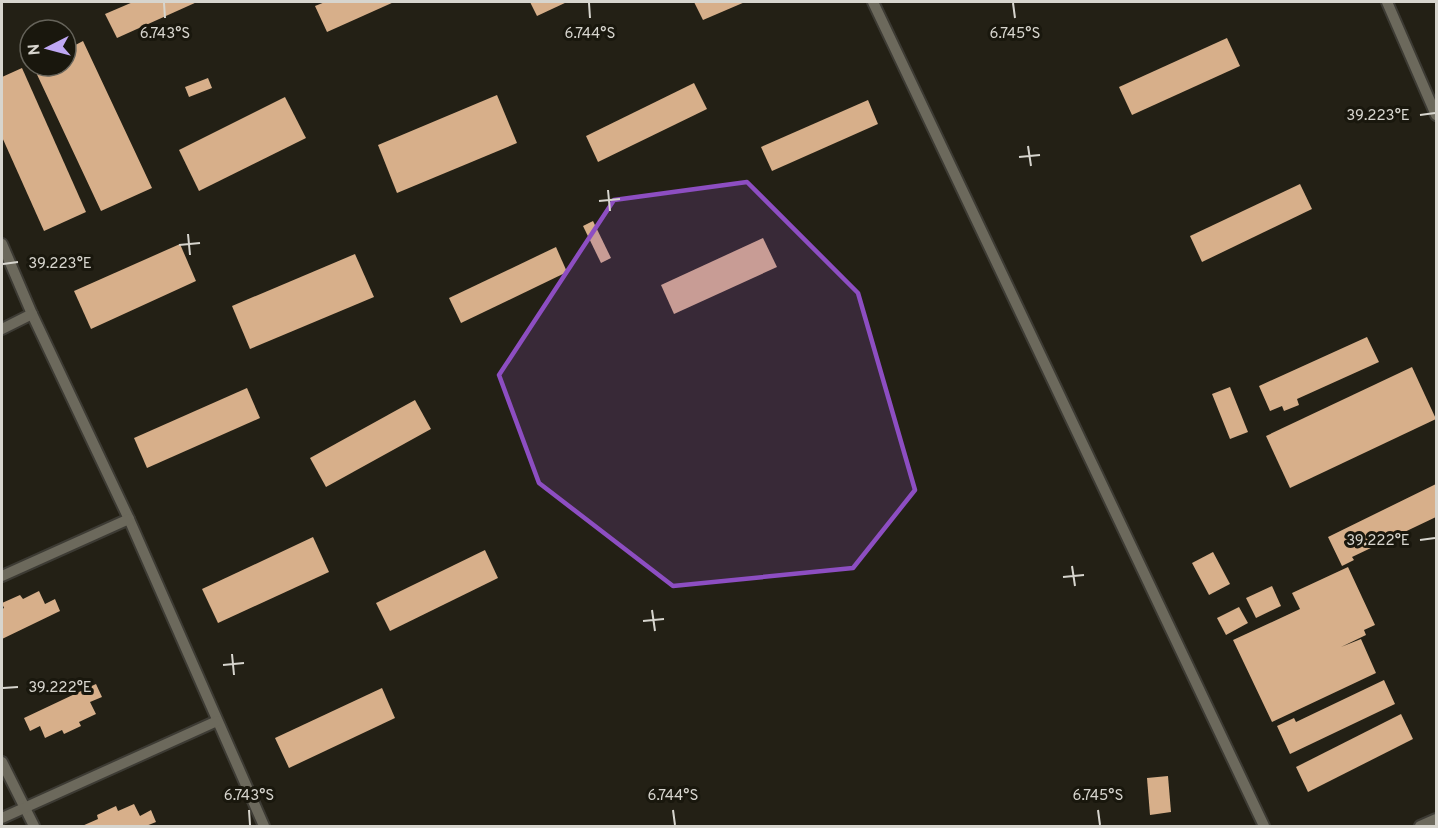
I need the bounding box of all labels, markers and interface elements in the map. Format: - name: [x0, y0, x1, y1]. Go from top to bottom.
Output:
- north arrow: [18, 18, 78, 78]
- text: 6.743°S: [140, 25, 190, 44]
- text: 6.744°S: [565, 25, 615, 44]
- text: 6.745°S: [990, 25, 1040, 44]
- text: N: [25, 43, 46, 56]
- text: 39.223°E: [1346, 107, 1410, 126]
- text: 39.223°E: [28, 255, 92, 274]
- text: 39.222°E: [1346, 532, 1410, 551]
- text: 39.222°E: [28, 679, 92, 698]
- text: 6.743°S: [224, 787, 274, 806]
- text: 6.744°S: [648, 787, 698, 806]
- text: 6.745°S: [1073, 787, 1123, 806]

